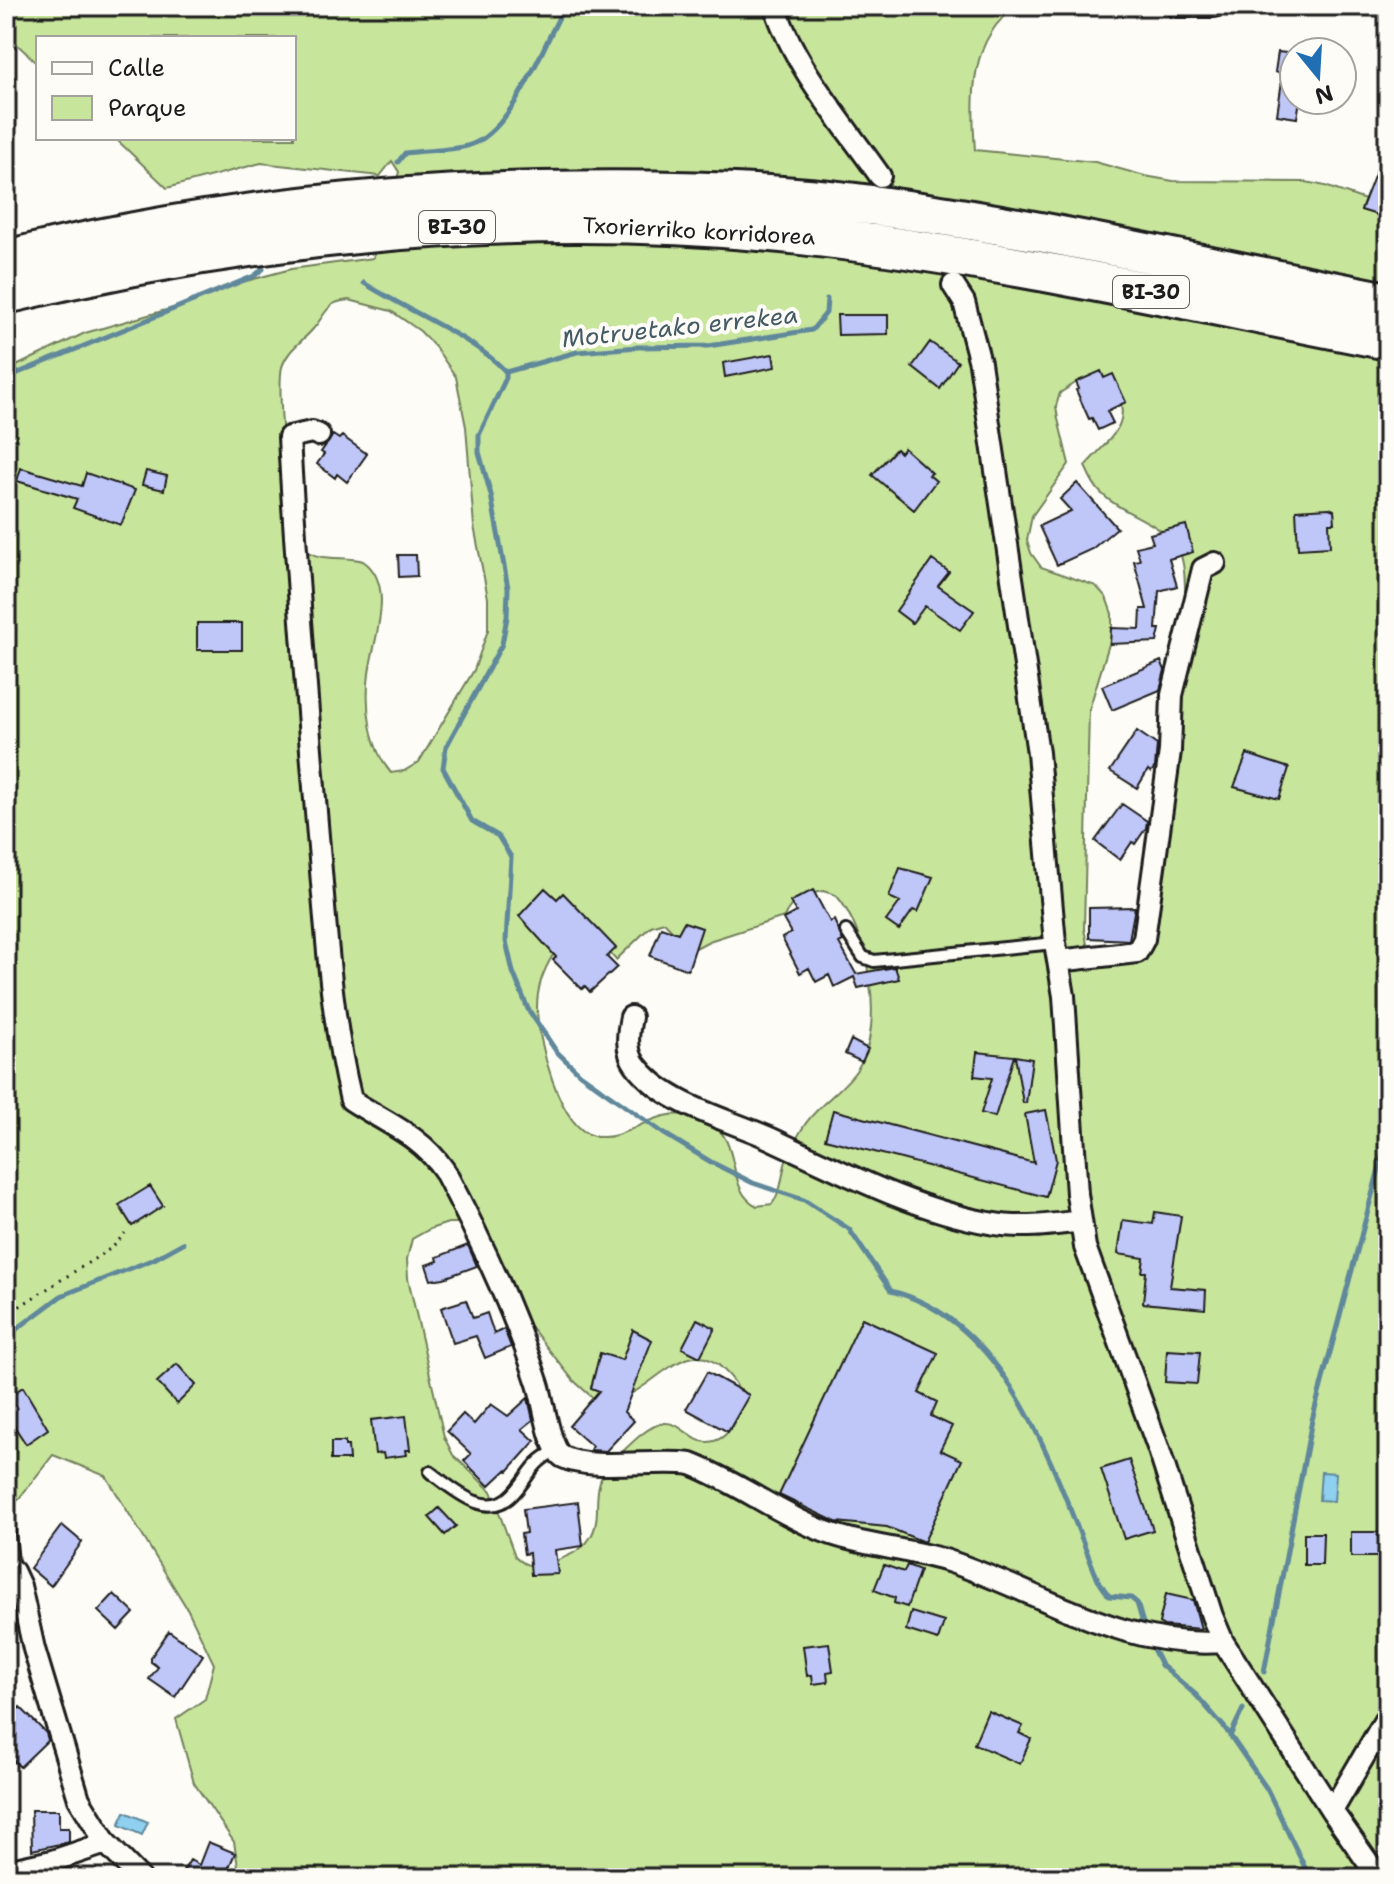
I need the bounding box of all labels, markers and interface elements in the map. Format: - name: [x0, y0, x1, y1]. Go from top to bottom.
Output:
- legend: [36, 36, 296, 140]
- north arrow: [1278, 36, 1358, 116]
- text: Calle: [108, 52, 165, 84]
- text: N: [1311, 78, 1337, 111]
- text: Parque: [108, 92, 187, 124]
- street label: Txorierriko korridorea: [582, 210, 816, 252]
- road number: BI-30: [419, 211, 495, 243]
- road number: BI-30: [1113, 276, 1189, 308]
- water label: Motruetako errekea: [560, 299, 800, 355]

